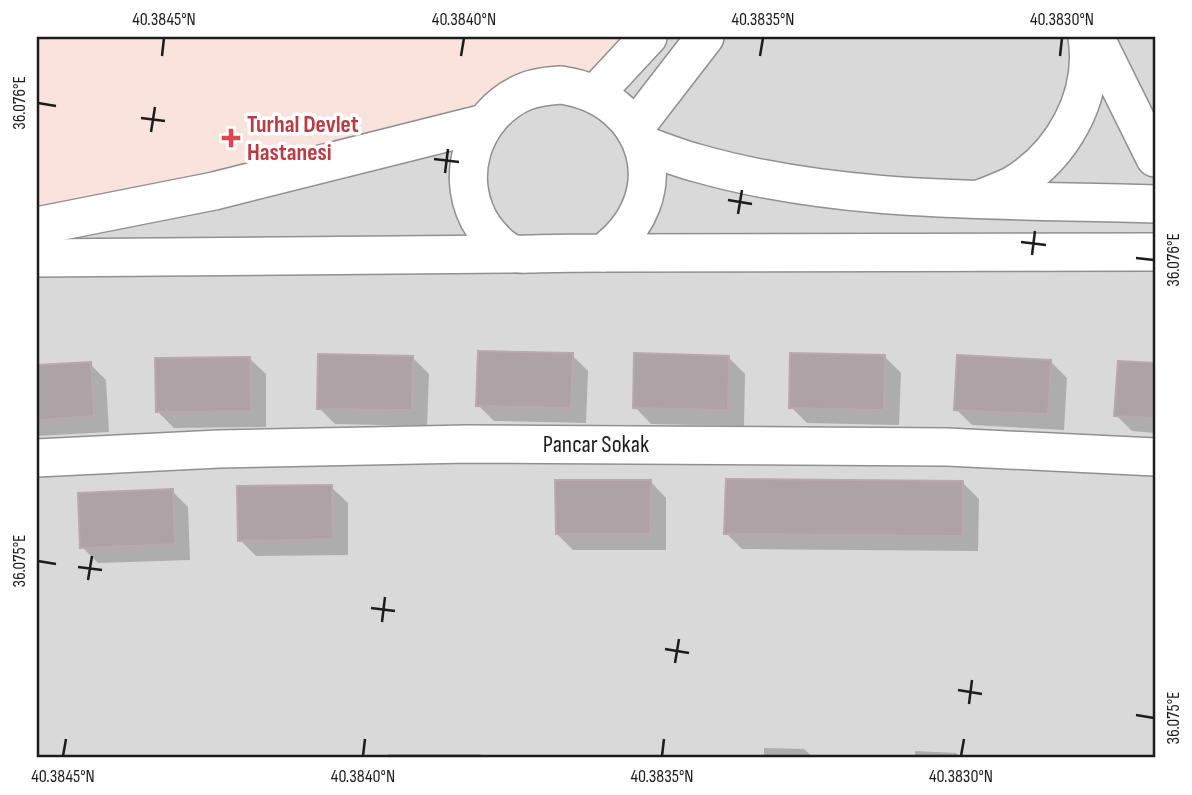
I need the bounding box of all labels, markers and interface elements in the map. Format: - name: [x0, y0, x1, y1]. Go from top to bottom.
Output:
- text: 40.3845°N: [132, 9, 196, 30]
- text: 40.3840°N: [432, 9, 496, 30]
- text: 40.3835°N: [731, 9, 795, 30]
- text: 40.3830°N: [1030, 9, 1094, 30]
- text: 36.076°E: [9, 76, 30, 130]
- place label: Turhal Devlet Hastanesi: [247, 110, 359, 167]
- marker: Turhal Devlet Hastanesi: [221, 128, 241, 148]
- text: 36.076°E: [1163, 233, 1184, 287]
- street label: Pancar Sokak: [543, 430, 649, 459]
- text: 36.075°E: [9, 534, 30, 588]
- text: 36.075°E: [1163, 691, 1184, 745]
- text: 40.3845°N: [31, 766, 95, 787]
- text: 40.3840°N: [331, 766, 395, 787]
- text: 40.3835°N: [630, 766, 694, 787]
- text: 40.3830°N: [929, 766, 993, 787]

